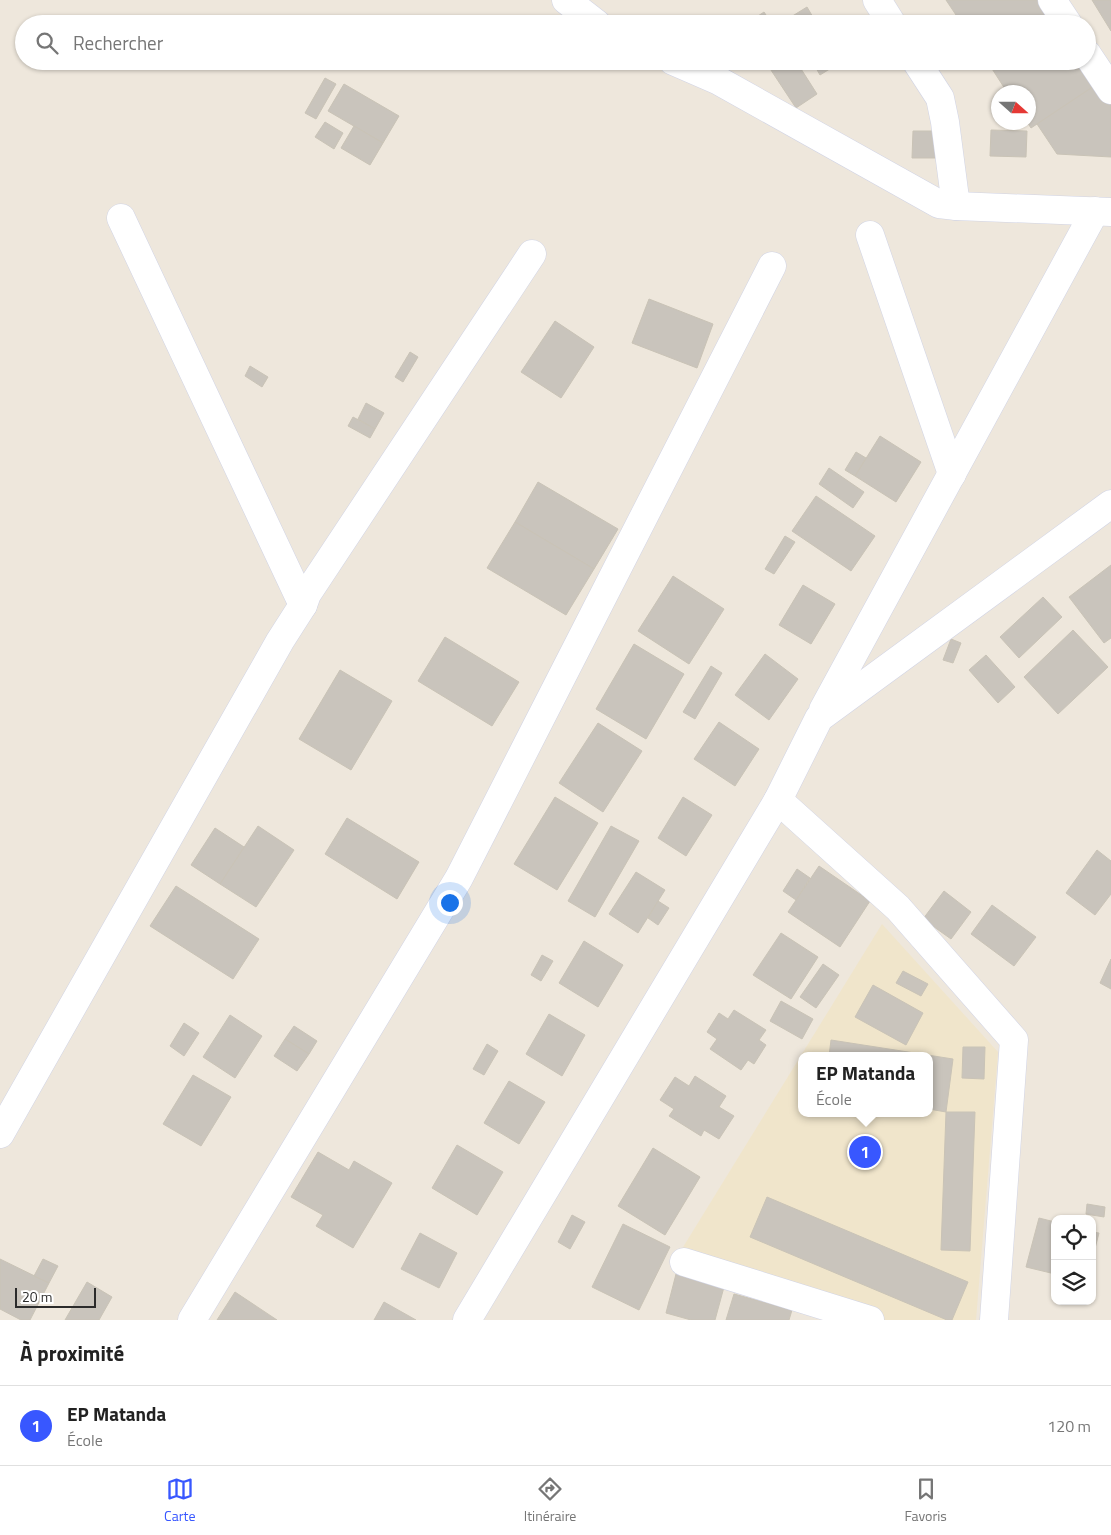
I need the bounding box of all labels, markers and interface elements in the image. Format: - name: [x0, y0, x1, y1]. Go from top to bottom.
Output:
- search box: [15, 15, 1096, 70]
- text: Rechercher: [73, 28, 163, 57]
- icon: search: [33, 29, 61, 57]
- north arrow: [991, 85, 1036, 130]
- your location: [437, 890, 463, 916]
- popup: [798, 1052, 933, 1117]
- text: EP Matanda: [816, 1058, 915, 1087]
- text: École: [816, 1087, 852, 1111]
- pin: 1: [849, 1133, 881, 1171]
- map controls: [1051, 1215, 1096, 1305]
- button: locate: [1051, 1215, 1096, 1260]
- button: layers: [1051, 1260, 1096, 1305]
- scale bar: [15, 1285, 96, 1308]
- text: 20 m: [22, 1286, 52, 1307]
- text: À proximité: [20, 1337, 124, 1369]
- text: EP Matanda: [67, 1399, 166, 1428]
- text: 1: [32, 1414, 40, 1438]
- text: 120 m: [1047, 1414, 1091, 1438]
- text: École: [67, 1428, 103, 1452]
- tab: Carte: [164, 1475, 196, 1526]
- tab: Itinéraire: [524, 1475, 576, 1526]
- tab: Favoris: [905, 1475, 947, 1526]

